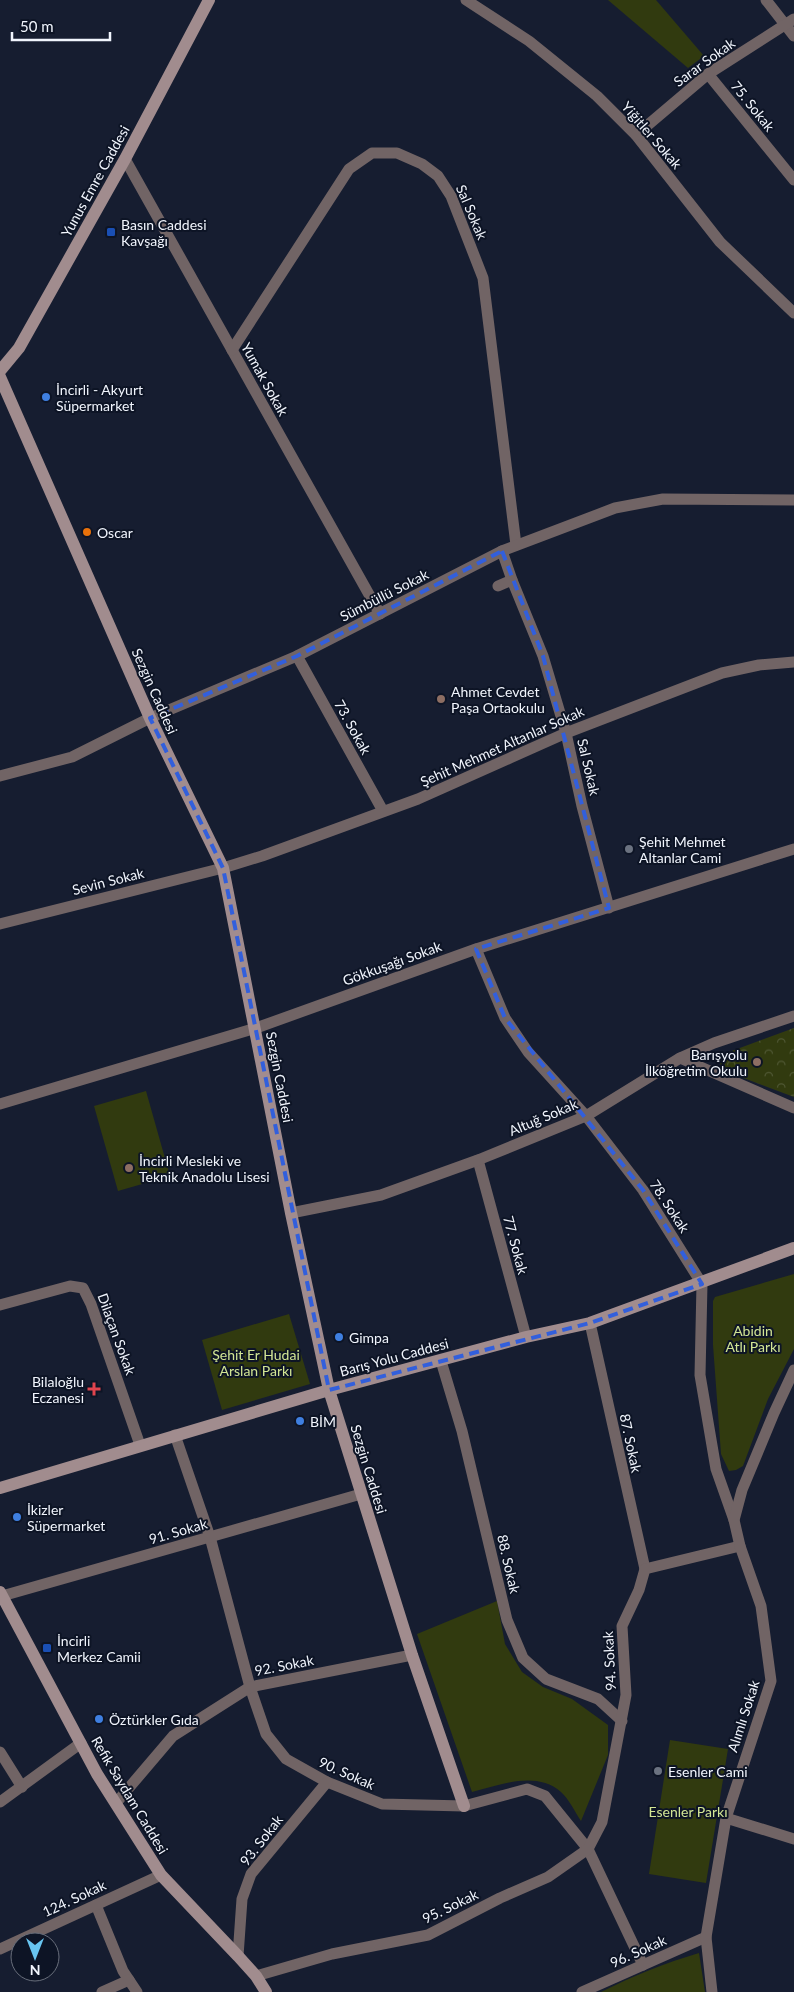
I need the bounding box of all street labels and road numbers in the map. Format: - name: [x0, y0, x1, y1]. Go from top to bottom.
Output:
- street label: Sarar Sokak: [670, 34, 739, 90]
- street label: 75. Sokak: [728, 77, 779, 135]
- street label: Yiğitler Sokak: [618, 98, 686, 173]
- street label: Yunus Emre Caddesi: [57, 122, 133, 240]
- street label: Sal Sokak: [453, 182, 492, 243]
- street label: Yumak Sokak: [238, 339, 293, 419]
- street label: Sümbüllü Sokak: [337, 565, 432, 625]
- street label: Sezgin Caddesi: [128, 645, 182, 737]
- street label: 73. Sokak: [331, 697, 375, 758]
- street label: Şehit Mehmet Altanlar Sokak: [417, 702, 587, 790]
- street label: Sal Sokak: [574, 737, 604, 798]
- street label: Sevin Sokak: [70, 864, 147, 898]
- street label: Gökkuşağı Sokak: [340, 937, 445, 989]
- street label: Sezgin Caddesi: [263, 1030, 297, 1124]
- street label: Altuğ Sokak: [506, 1095, 581, 1139]
- street label: 78. Sokak: [647, 1176, 694, 1236]
- street label: 77. Sokak: [500, 1214, 532, 1277]
- street label: Dilaçan Sokak: [94, 1291, 140, 1378]
- street label: Barış Yolu Caddesi: [338, 1334, 450, 1380]
- street label: 87. Sokak: [616, 1412, 646, 1475]
- street label: Sezgin Caddesi: [347, 1422, 391, 1516]
- street label: 91. Sokak: [147, 1514, 210, 1547]
- street label: 88. Sokak: [494, 1533, 524, 1596]
- street label: 94. Sokak: [599, 1630, 619, 1691]
- street label: 92. Sokak: [253, 1651, 316, 1679]
- street label: Alımlı Sokak: [723, 1677, 763, 1754]
- street label: Refik Saydam Caddesi: [88, 1733, 172, 1857]
- street label: 90. Sokak: [316, 1753, 379, 1793]
- street label: 93. Sokak: [236, 1811, 287, 1869]
- street label: 124. Sokak: [40, 1876, 109, 1920]
- street label: 95. Sokak: [419, 1885, 481, 1927]
- street label: 96. Sokak: [607, 1931, 670, 1971]

